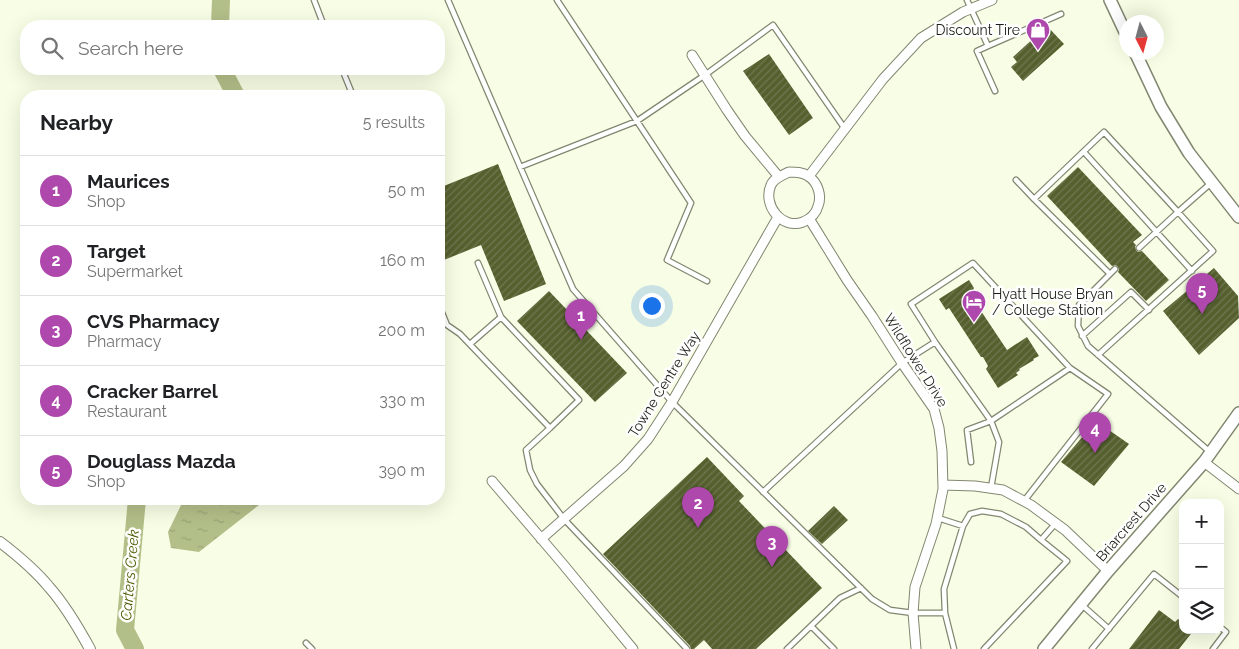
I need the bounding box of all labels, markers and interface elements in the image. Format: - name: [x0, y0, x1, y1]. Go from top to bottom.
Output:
- north arrow: [1119, 15, 1164, 60]
- shop icon: Discount Tire: [1025, 17, 1051, 51]
- search box: [20, 20, 445, 75]
- place label: Discount Tire: [935, 22, 1020, 38]
- icon: search: [38, 34, 66, 62]
- text: Search here: [78, 37, 184, 59]
- text: Nearby: [40, 110, 113, 135]
- text: 5 results: [363, 113, 425, 132]
- text: Maurices: [87, 170, 170, 192]
- text: 1: [52, 181, 60, 200]
- text: 50 m: [388, 181, 425, 200]
- text: Shop: [87, 192, 125, 211]
- text: Target: [87, 240, 146, 262]
- text: 2: [51, 251, 61, 270]
- text: 160 m: [380, 251, 425, 270]
- text: Supermarket: [87, 262, 183, 281]
- pin: 5: [1186, 273, 1218, 314]
- place label: Hyatt House Bryan / College Station: [992, 286, 1113, 318]
- hotel icon: Hyatt House Bryan / College Station: [961, 289, 987, 323]
- your location: [639, 293, 665, 319]
- pin: 1: [565, 299, 597, 340]
- text: CVS Pharmacy: [87, 310, 220, 332]
- street label: Wildflower Drive: [881, 310, 951, 410]
- text: 3: [52, 321, 60, 340]
- text: 200 m: [378, 321, 425, 340]
- street label: Towne Centre Way: [625, 328, 703, 440]
- text: Pharmacy: [87, 332, 161, 351]
- text: Cracker Barrel: [87, 380, 218, 402]
- text: 4: [51, 391, 61, 410]
- text: 330 m: [379, 391, 425, 410]
- text: Restaurant: [87, 402, 167, 421]
- pin: 4: [1079, 412, 1111, 453]
- text: Douglass Mazda: [87, 450, 236, 472]
- text: 5: [52, 461, 60, 480]
- text: 390 m: [379, 461, 425, 480]
- text: Shop: [87, 472, 125, 491]
- street label: Briarcrest Drive: [1093, 480, 1169, 564]
- pin: 2: [682, 487, 714, 528]
- map controls: [1179, 499, 1224, 634]
- button: +: [1179, 499, 1224, 544]
- pin: 3: [756, 526, 788, 567]
- water label: Carters Creek: [117, 529, 143, 621]
- button: −: [1179, 544, 1224, 589]
- button: layers: [1179, 589, 1224, 634]

